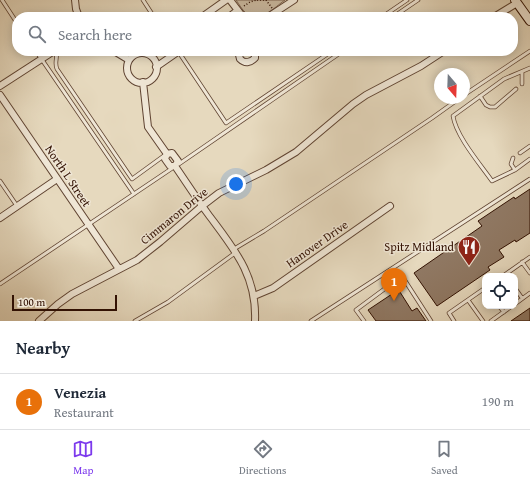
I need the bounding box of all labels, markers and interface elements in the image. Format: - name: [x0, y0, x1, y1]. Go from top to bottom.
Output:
- search box: [12, 12, 518, 56]
- icon: search: [26, 23, 48, 45]
- text: Search here: [58, 24, 132, 45]
- north arrow: [434, 68, 470, 104]
- street label: North L Street: [41, 141, 96, 211]
- your location: [226, 174, 246, 194]
- street label: Cimmaron Drive: [136, 183, 211, 248]
- street label: Hanover Drive: [282, 216, 351, 271]
- restaurant icon: Spitz Midland: [456, 234, 482, 267]
- place label: Spitz Midland: [384, 238, 455, 255]
- pin: 1: [381, 268, 407, 301]
- map controls: [482, 273, 518, 309]
- button: locate: [482, 273, 518, 309]
- scale bar: [12, 293, 117, 312]
- text: 100 m: [18, 294, 45, 310]
- text: Nearby: [16, 335, 70, 360]
- text: Venezia: [54, 382, 106, 403]
- text: 1: [26, 392, 32, 411]
- text: 190 m: [482, 392, 514, 411]
- text: Restaurant: [54, 403, 114, 422]
- tab: Map: [72, 438, 94, 478]
- tab: Directions: [239, 438, 286, 478]
- tab: Saved: [431, 438, 458, 478]

